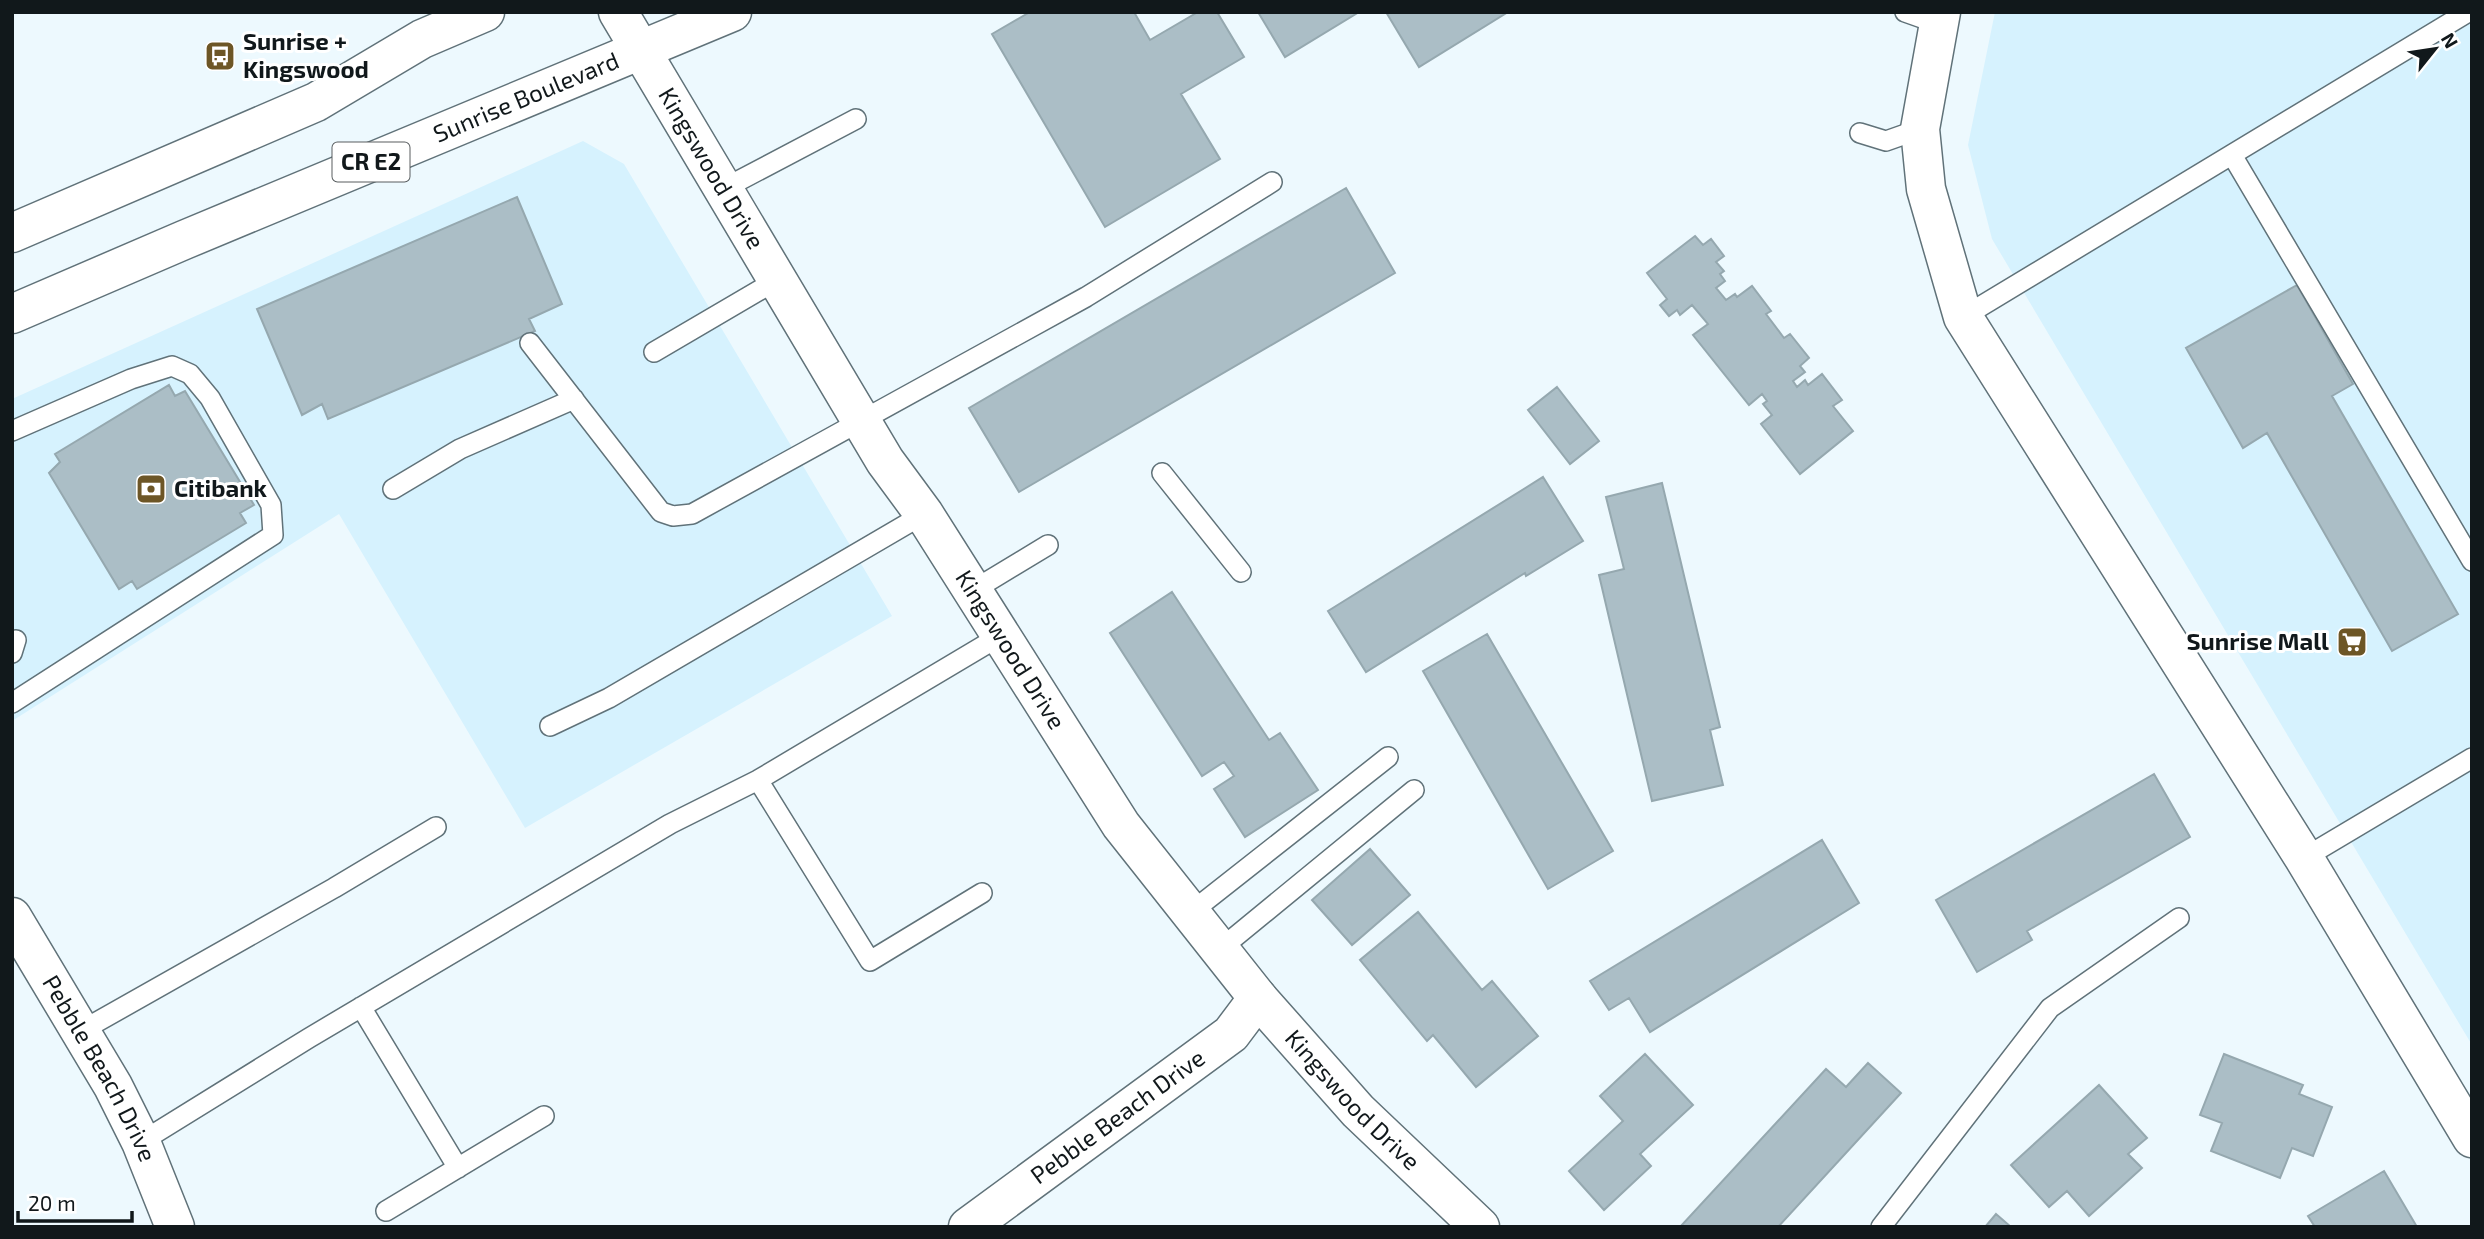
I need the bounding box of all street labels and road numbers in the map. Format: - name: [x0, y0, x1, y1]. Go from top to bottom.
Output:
- street label: Sunrise Boulevard: [429, 45, 623, 148]
- street label: Kingswood Drive: [653, 82, 771, 254]
- road number: CR E2: [332, 142, 410, 182]
- street label: Kingswood Drive: [950, 564, 1072, 734]
- street label: Pebble Beach Drive: [37, 969, 163, 1165]
- street label: Kingswood Drive: [1280, 1023, 1427, 1175]
- street label: Pebble Beach Drive: [1024, 1042, 1210, 1189]

